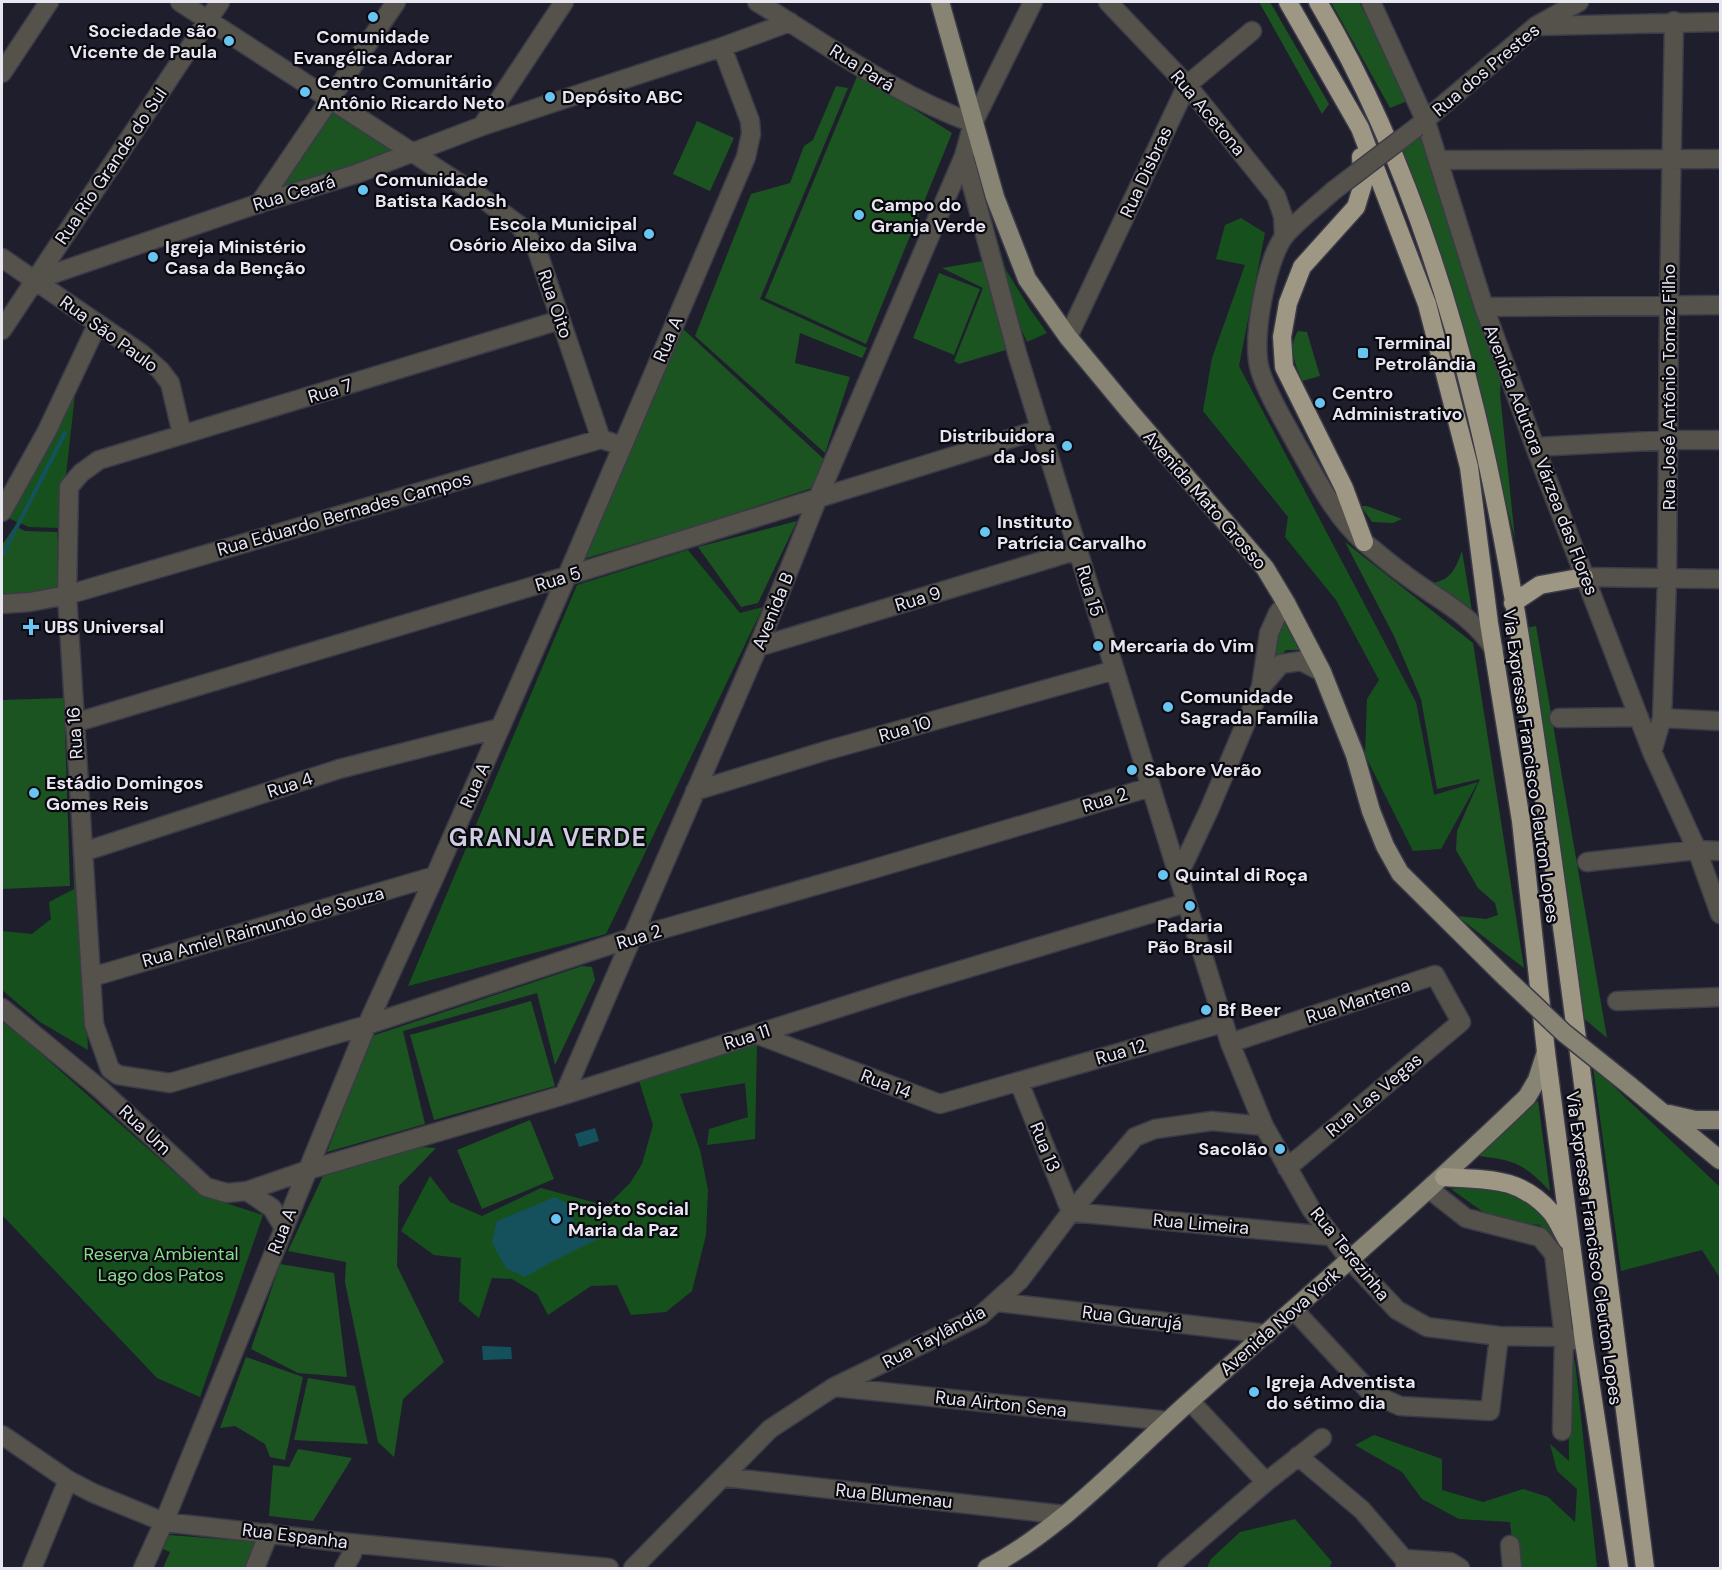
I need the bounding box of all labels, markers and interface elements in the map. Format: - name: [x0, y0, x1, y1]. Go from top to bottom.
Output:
- marker: Comunidade Evangélica Adorar: [366, 10, 380, 24]
- street label: Rua dos Prestes: [1427, 18, 1545, 122]
- place label: Sociedade são Vicente de Paula: [70, 19, 217, 64]
- place label: Comunidade Evangélica Adorar: [294, 25, 452, 70]
- marker: Sociedade são Vicente de Paula: [222, 34, 236, 48]
- street label: Rua Pará: [825, 39, 899, 97]
- street label: Rua Acetona: [1165, 65, 1251, 161]
- place label: Centro Comunitário Antônio Ricardo Neto: [317, 70, 505, 115]
- street label: Rua Rio Grande do Sul: [50, 83, 172, 249]
- marker: Centro Comunitário Antônio Ricardo Neto: [298, 85, 312, 99]
- place label: Depósito ABC: [562, 85, 683, 109]
- marker: Depósito ABC: [543, 90, 557, 104]
- street label: Rua Disbras: [1114, 122, 1178, 222]
- place label: Comunidade Batista Kadosh: [375, 168, 507, 213]
- street label: Rua Ceará: [250, 169, 338, 217]
- marker: Comunidade Batista Kadosh: [356, 183, 370, 197]
- place label: Campo do Granja Verde: [871, 193, 986, 238]
- marker: Campo do Granja Verde: [852, 208, 866, 222]
- place label: Escola Municipal Osório Aleixo da Silva: [449, 212, 637, 257]
- marker: Escola Municipal Osório Aleixo da Silva: [642, 227, 656, 241]
- place label: Igreja Ministério Casa da Benção: [165, 235, 306, 280]
- marker: Igreja Ministério Casa da Benção: [146, 250, 160, 264]
- street label: Rua José Antônio Tomaz Filho: [1657, 264, 1681, 510]
- street label: Rua Oito: [532, 266, 578, 342]
- street label: Rua São Paulo: [55, 290, 163, 378]
- street label: Rua A: [648, 312, 688, 366]
- street label: Avenida Adutora Várzea das Flores: [1478, 321, 1604, 599]
- place label: Terminal Petrolândia: [1375, 331, 1476, 376]
- marker: Terminal Petrolândia: [1356, 346, 1370, 360]
- street label: Rua 7: [305, 373, 355, 409]
- place label: Centro Administrativo: [1332, 381, 1462, 426]
- marker: Centro Administrativo: [1313, 396, 1327, 410]
- place label: Distribuidora da Josi: [939, 424, 1055, 469]
- street label: Avenida Mato Grosso: [1138, 425, 1272, 575]
- marker: Distribuidora da Josi: [1060, 439, 1074, 453]
- street label: Rua Eduardo Bernades Campos: [214, 466, 474, 562]
- place label: Instituto Patrícia Carvalho: [997, 510, 1147, 555]
- marker: Instituto Patrícia Carvalho: [978, 525, 992, 539]
- street label: Rua 5: [532, 561, 584, 597]
- street label: Rua 15: [1071, 563, 1109, 619]
- street label: Avenida B: [747, 569, 799, 653]
- street label: Rua 9: [892, 581, 944, 617]
- street label: Via Expressa Francisco Cleuton Lopes: [1497, 608, 1565, 924]
- place label: UBS Universal: [44, 615, 164, 639]
- marker: UBS Universal: [22, 618, 40, 636]
- place label: Mercaria do Vim: [1110, 634, 1254, 658]
- marker: Mercaria do Vim: [1091, 639, 1105, 653]
- place label: Comunidade Sagrada Família: [1180, 685, 1318, 730]
- marker: Comunidade Sagrada Família: [1161, 700, 1175, 714]
- street label: Rua 16: [61, 706, 89, 760]
- street label: Rua 10: [876, 710, 934, 748]
- street label: Rua A: [454, 758, 496, 812]
- place label: Sabore Verão: [1144, 758, 1262, 782]
- marker: Sabore Verão: [1125, 763, 1139, 777]
- street label: Rua 4: [264, 766, 316, 804]
- place label: Estádio Domingos Gomes Reis: [46, 771, 204, 816]
- street label: Rua 2: [1080, 782, 1130, 818]
- marker: Estádio Domingos Gomes Reis: [27, 786, 41, 800]
- district label: GRANJA VERDE: [449, 822, 647, 853]
- place label: Quintal di Roça: [1175, 863, 1308, 887]
- marker: Quintal di Roça: [1156, 868, 1170, 882]
- street label: Rua Amiel Raimundo de Souza: [139, 881, 387, 973]
- marker: Padaria Pão Brasil: [1183, 899, 1197, 913]
- place label: Padaria Pão Brasil: [1148, 914, 1232, 959]
- street label: Rua 2: [614, 919, 664, 955]
- street label: Rua Mantena: [1303, 973, 1413, 1029]
- place label: Bf Beer: [1218, 998, 1281, 1022]
- marker: Bf Beer: [1199, 1003, 1213, 1017]
- street label: Rua 11: [721, 1018, 773, 1056]
- street label: Rua 12: [1093, 1033, 1149, 1071]
- street label: Rua Las Vegas: [1321, 1048, 1427, 1142]
- street label: Rua 14: [857, 1063, 915, 1105]
- street label: Via Expressa Francisco Cleuton Lopes: [1560, 1090, 1628, 1406]
- street label: Rua Um: [114, 1100, 176, 1160]
- street label: Rua 13: [1024, 1118, 1066, 1176]
- place label: Sacolão: [1198, 1137, 1268, 1161]
- marker: Sacolão: [1273, 1142, 1287, 1156]
- place label: Projeto Social Maria da Paz: [568, 1197, 689, 1242]
- street label: Rua Terezinha: [1305, 1202, 1395, 1306]
- street label: Rua A: [262, 1204, 302, 1258]
- street label: Rua Limeira: [1152, 1208, 1250, 1240]
- marker: Projeto Social Maria da Paz: [549, 1212, 563, 1226]
- park label: Reserva Ambiental Lago dos Patos: [84, 1242, 238, 1287]
- street label: Avenida Nova York: [1215, 1263, 1345, 1381]
- street label: Rua Taylândia: [878, 1300, 990, 1374]
- street label: Rua Guarujá: [1081, 1300, 1183, 1336]
- place label: Igreja Adventista do sétimo dia: [1266, 1370, 1416, 1415]
- street label: Rua Airton Sena: [934, 1385, 1068, 1423]
- marker: Igreja Adventista do sétimo dia: [1247, 1385, 1261, 1399]
- street label: Rua Blumenau: [834, 1478, 954, 1514]
- street label: Rua Espanha: [241, 1518, 349, 1554]

